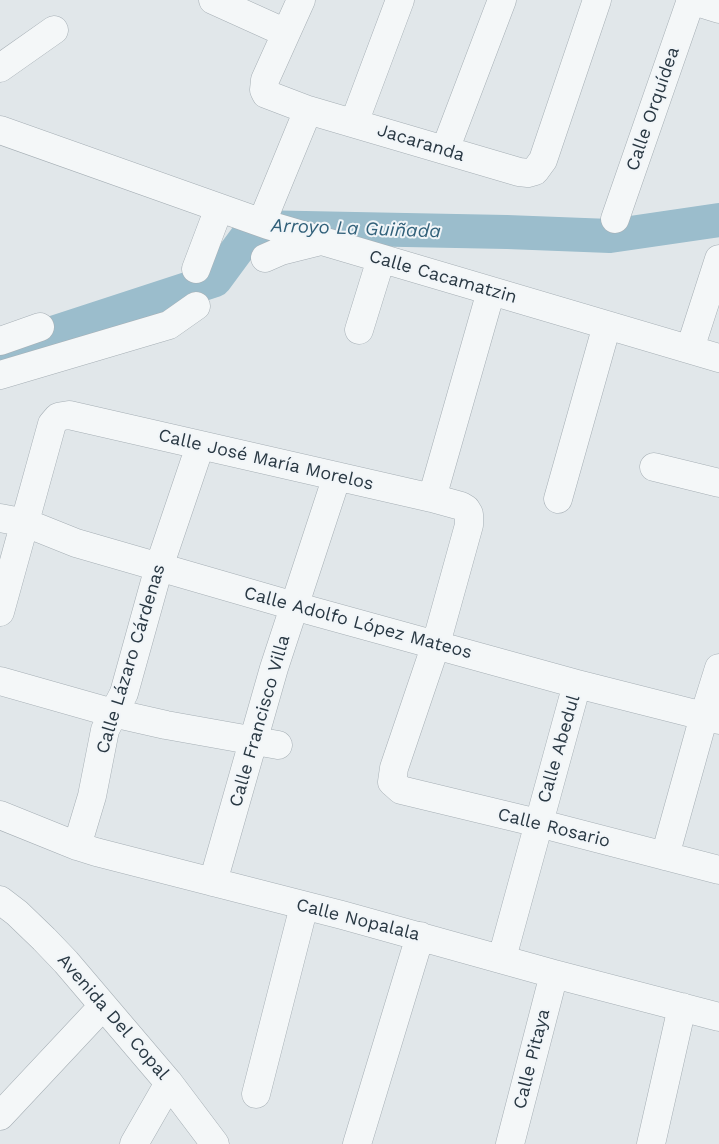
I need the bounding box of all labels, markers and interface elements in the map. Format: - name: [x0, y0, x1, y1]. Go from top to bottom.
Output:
- street label: Calle Orquídea: [622, 44, 684, 174]
- street label: Jacaranda: [375, 119, 467, 167]
- water label: Arroyo La Guiñada: [271, 215, 441, 243]
- street label: Calle Cacamatzin: [367, 246, 519, 308]
- street label: Calle José María Morelos: [156, 425, 376, 495]
- street label: Calle Lázaro Cárdenas: [92, 562, 170, 756]
- street label: Calle Adolfo López Mateos: [242, 582, 474, 664]
- street label: Calle Francisco Villa: [225, 633, 295, 809]
- street label: Calle Abedul: [533, 692, 585, 806]
- street label: Calle Rosario: [496, 804, 612, 852]
- street label: Calle Nopalala: [294, 894, 422, 946]
- street label: Avenida Del Copal: [52, 950, 174, 1084]
- street label: Calle Pitaya: [509, 1007, 555, 1111]

